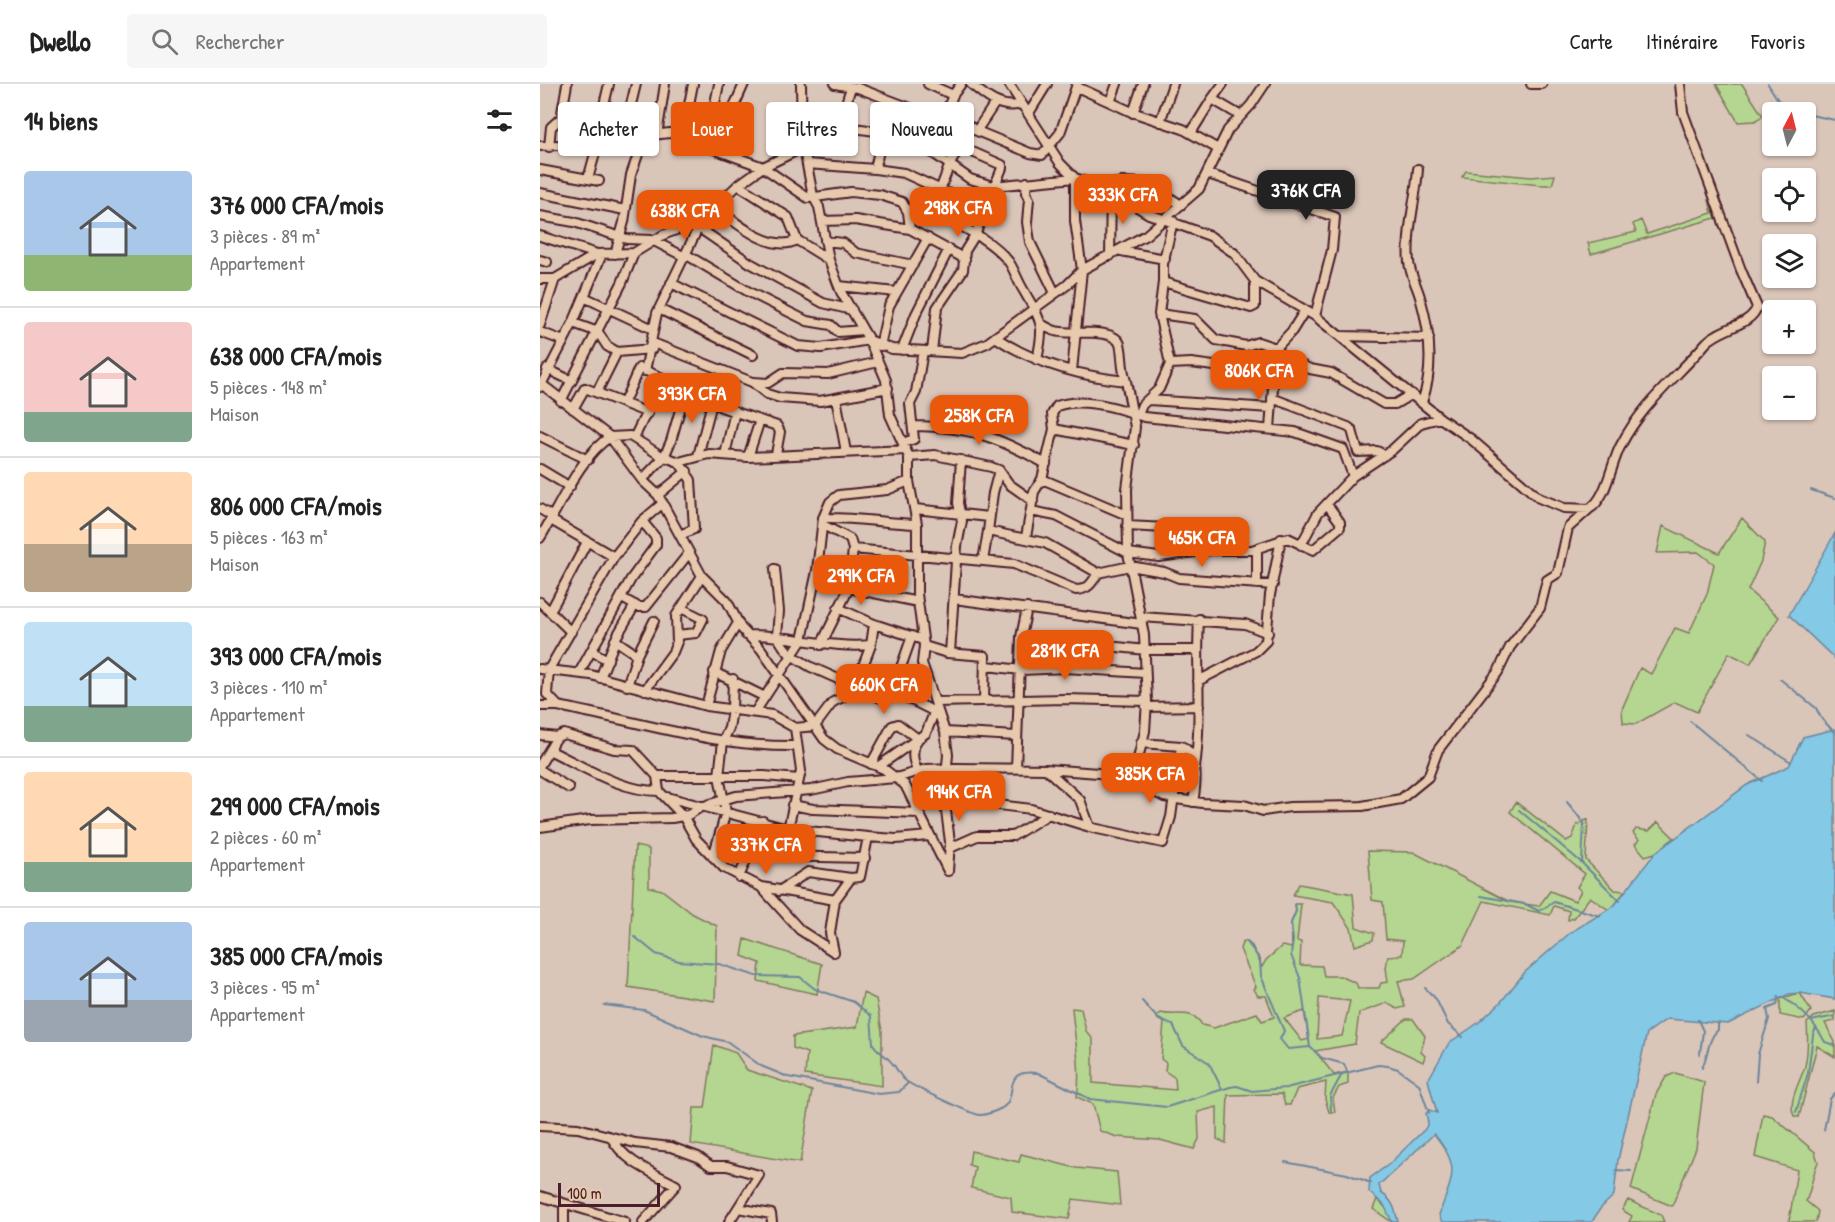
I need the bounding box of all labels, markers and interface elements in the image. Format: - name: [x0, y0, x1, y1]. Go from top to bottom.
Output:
- search box: [127, 14, 547, 68]
- text: Dwello: [30, 22, 91, 60]
- icon: search: [148, 25, 181, 58]
- text: Rechercher: [196, 26, 285, 56]
- text: Carte: [1570, 27, 1613, 56]
- text: Itinéraire: [1646, 27, 1718, 56]
- text: Favoris: [1751, 27, 1805, 56]
- chip: Acheter: [558, 102, 659, 156]
- chip: Louer: [671, 102, 754, 156]
- chip: Filtres: [766, 102, 858, 156]
- chip: Nouveau: [870, 102, 974, 156]
- north arrow: [1762, 102, 1816, 156]
- map controls: [1762, 102, 1816, 420]
- text: 14 biens: [24, 103, 98, 138]
- icon: filters: [483, 104, 516, 137]
- button: locate: [1762, 168, 1816, 222]
- pin: 376K CFA: [1244, 170, 1368, 221]
- pin: 333K CFA: [1061, 174, 1185, 225]
- text: 376K CFA: [1271, 176, 1341, 203]
- text: 333K CFA: [1088, 180, 1158, 207]
- text: 376 000 CFA/mois: [210, 187, 383, 222]
- pin: 298K CFA: [896, 187, 1020, 238]
- pin: 638K CFA: [623, 190, 747, 241]
- text: 298K CFA: [924, 193, 992, 220]
- icon: home: [72, 195, 144, 267]
- text: 638K CFA: [651, 196, 719, 223]
- text: 3 pièces · 89 m²: [210, 222, 320, 249]
- button: layers: [1762, 234, 1816, 288]
- text: Appartement: [210, 249, 305, 276]
- button: +: [1762, 300, 1816, 354]
- text: 638 000 CFA/mois: [210, 338, 382, 373]
- icon: home: [72, 346, 144, 418]
- pin: 806K CFA: [1197, 350, 1321, 401]
- text: 806K CFA: [1225, 356, 1293, 383]
- button: −: [1762, 366, 1816, 420]
- text: 5 pièces · 148 m²: [210, 373, 327, 400]
- pin: 393K CFA: [630, 373, 754, 424]
- text: 393K CFA: [658, 379, 726, 406]
- pin: 258K CFA: [917, 395, 1041, 446]
- text: Maison: [210, 400, 259, 427]
- text: 258K CFA: [944, 401, 1014, 428]
- text: 806 000 CFA/mois: [210, 488, 382, 523]
- icon: home: [72, 496, 144, 568]
- pin: 465K CFA: [1140, 517, 1264, 568]
- text: 5 pièces · 163 m²: [210, 523, 328, 550]
- text: 465K CFA: [1168, 523, 1236, 550]
- text: Maison: [210, 550, 259, 577]
- pin: 299K CFA: [799, 555, 923, 606]
- text: 299K CFA: [827, 561, 895, 588]
- pin: 281K CFA: [1003, 630, 1127, 681]
- text: 281K CFA: [1031, 636, 1099, 663]
- text: 393 000 CFA/mois: [210, 638, 381, 673]
- icon: home: [72, 646, 144, 718]
- pin: 660K CFA: [822, 664, 946, 715]
- text: 660K CFA: [850, 670, 918, 697]
- text: 3 pièces · 110 m²: [210, 673, 327, 700]
- text: Appartement: [210, 700, 305, 727]
- pin: 385K CFA: [1088, 753, 1212, 804]
- text: 385K CFA: [1115, 759, 1185, 786]
- pin: 194K CFA: [897, 771, 1021, 822]
- text: 194K CFA: [926, 777, 992, 804]
- text: 299 000 CFA/mois: [210, 788, 380, 823]
- icon: home: [72, 796, 144, 868]
- text: 2 pièces · 60 m²: [210, 823, 321, 850]
- pin: 337K CFA: [704, 824, 828, 875]
- text: 337K CFA: [730, 830, 802, 857]
- text: Appartement: [210, 850, 305, 877]
- text: 385 000 CFA/mois: [210, 938, 382, 973]
- icon: home: [72, 946, 144, 1018]
- text: 3 pièces · 95 m²: [210, 973, 320, 1000]
- text: Appartement: [210, 1000, 305, 1027]
- scale bar: [558, 1180, 660, 1208]
- text: 100 m: [567, 1182, 602, 1204]

